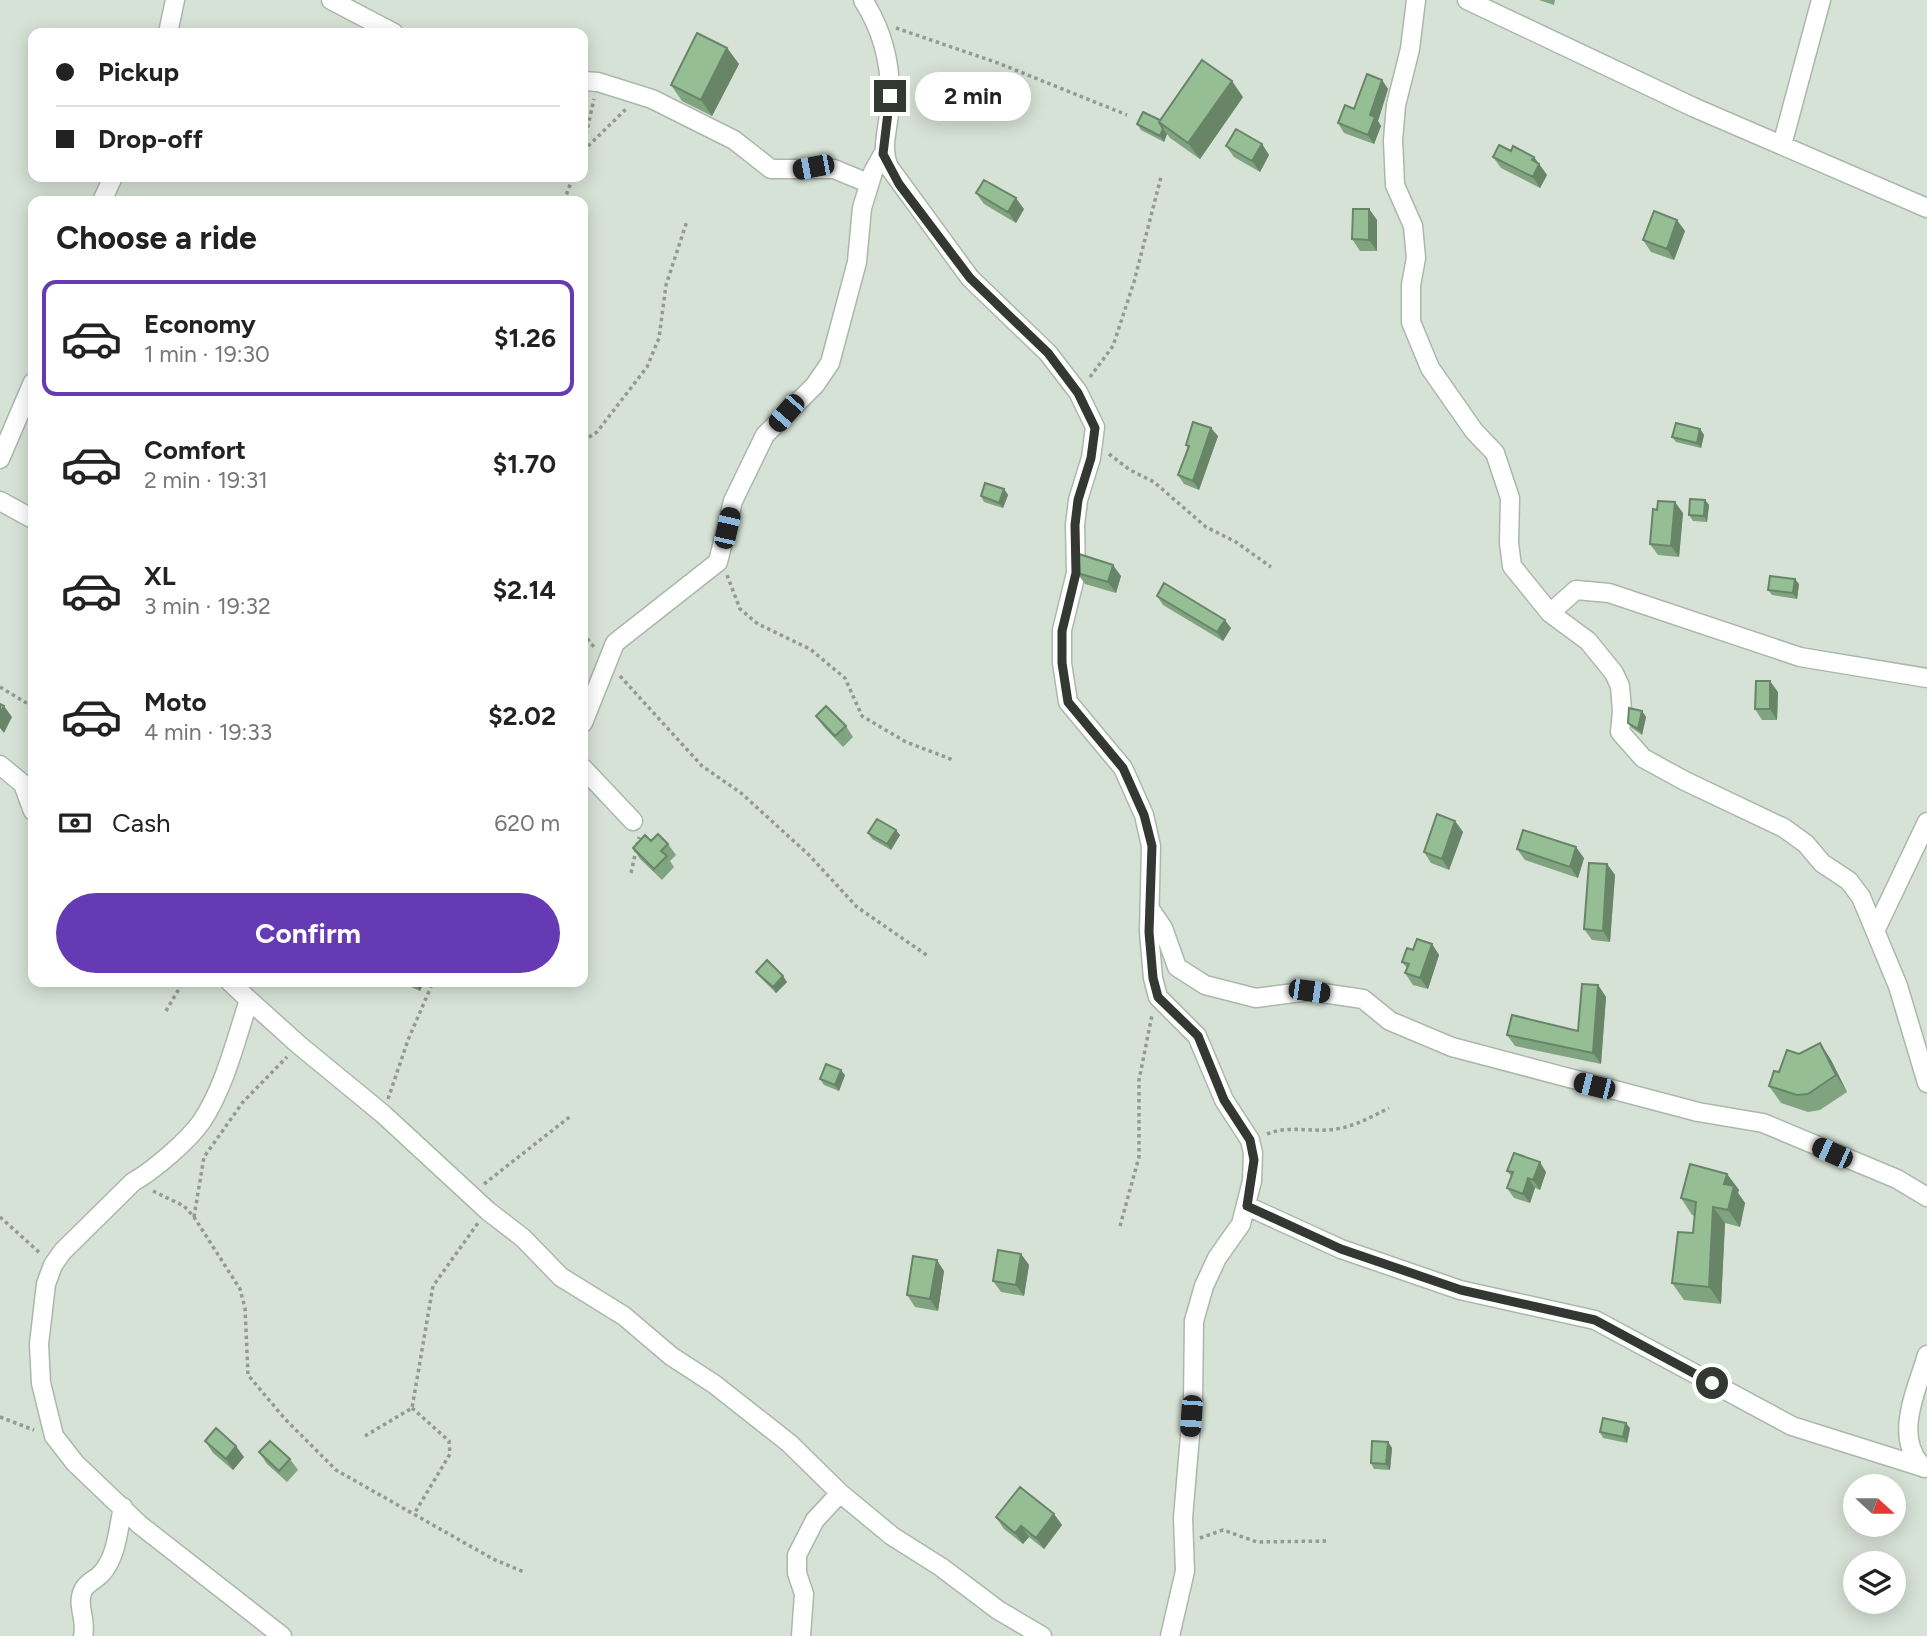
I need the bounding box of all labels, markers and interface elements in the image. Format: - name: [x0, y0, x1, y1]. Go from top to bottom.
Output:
- text: Pickup: [98, 56, 179, 88]
- callout: 2 min: [914, 72, 1030, 120]
- route end: [874, 80, 906, 112]
- text: 2 min: [944, 82, 1002, 110]
- text: Drop-off: [98, 123, 203, 155]
- car: [791, 153, 836, 181]
- text: Choose a ride: [56, 219, 257, 257]
- icon: car: [60, 307, 123, 370]
- text: Economy: [144, 308, 256, 340]
- text: $1.26: [494, 322, 556, 354]
- text: 1 min · 19:30: [144, 340, 270, 368]
- car: [765, 390, 808, 436]
- icon: car: [60, 433, 123, 496]
- text: Comfort: [144, 434, 246, 466]
- text: $1.70: [493, 448, 556, 480]
- text: 2 min · 19:31: [144, 466, 268, 494]
- car: [713, 505, 742, 551]
- icon: car: [60, 559, 123, 622]
- text: XL: [144, 560, 176, 592]
- text: $2.14: [493, 574, 556, 606]
- text: 3 min · 19:32: [144, 592, 271, 620]
- icon: car: [60, 685, 123, 748]
- text: Moto: [144, 686, 207, 718]
- text: $2.02: [488, 700, 556, 732]
- text: 4 min · 19:33: [144, 718, 272, 746]
- icon: cash: [56, 804, 94, 842]
- text: Cash: [112, 807, 171, 839]
- text: 620 m: [494, 809, 560, 837]
- button: Confirm: [56, 893, 560, 973]
- car: [1287, 978, 1332, 1004]
- car: [1572, 1071, 1617, 1101]
- car: [1809, 1135, 1856, 1171]
- route start: [1696, 1367, 1728, 1399]
- car: [1180, 1394, 1203, 1438]
- north arrow: [1843, 1474, 1906, 1536]
- map controls: [1843, 1474, 1906, 1614]
- button: layers: [1843, 1551, 1906, 1614]

